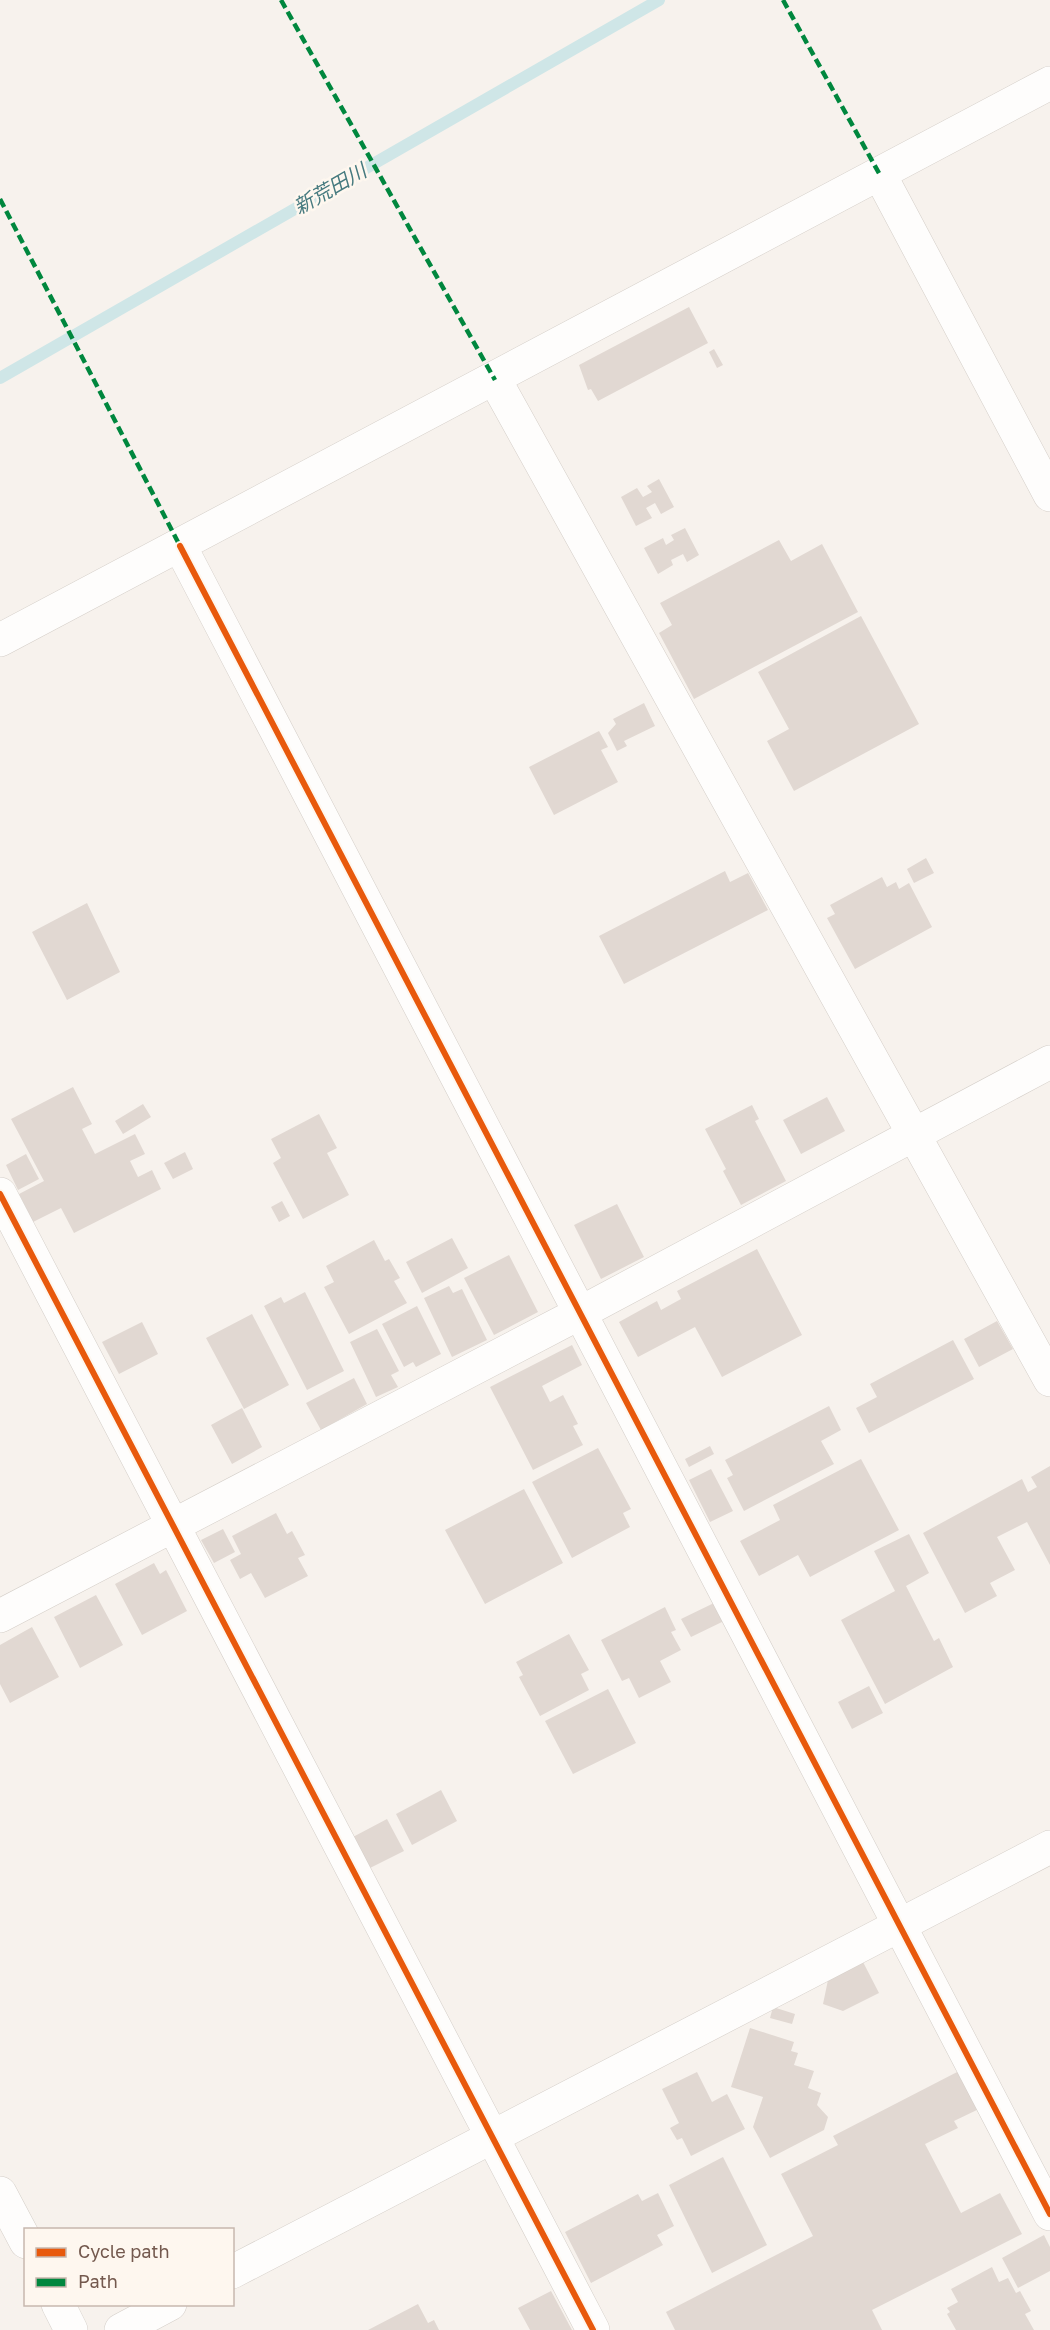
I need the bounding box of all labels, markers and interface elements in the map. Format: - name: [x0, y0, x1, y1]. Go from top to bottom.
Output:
- water label: 新荒田川: [289, 157, 372, 219]
- legend: [24, 2228, 234, 2306]
- text: Cycle path: [78, 2240, 170, 2262]
- text: Path: [78, 2270, 118, 2292]

